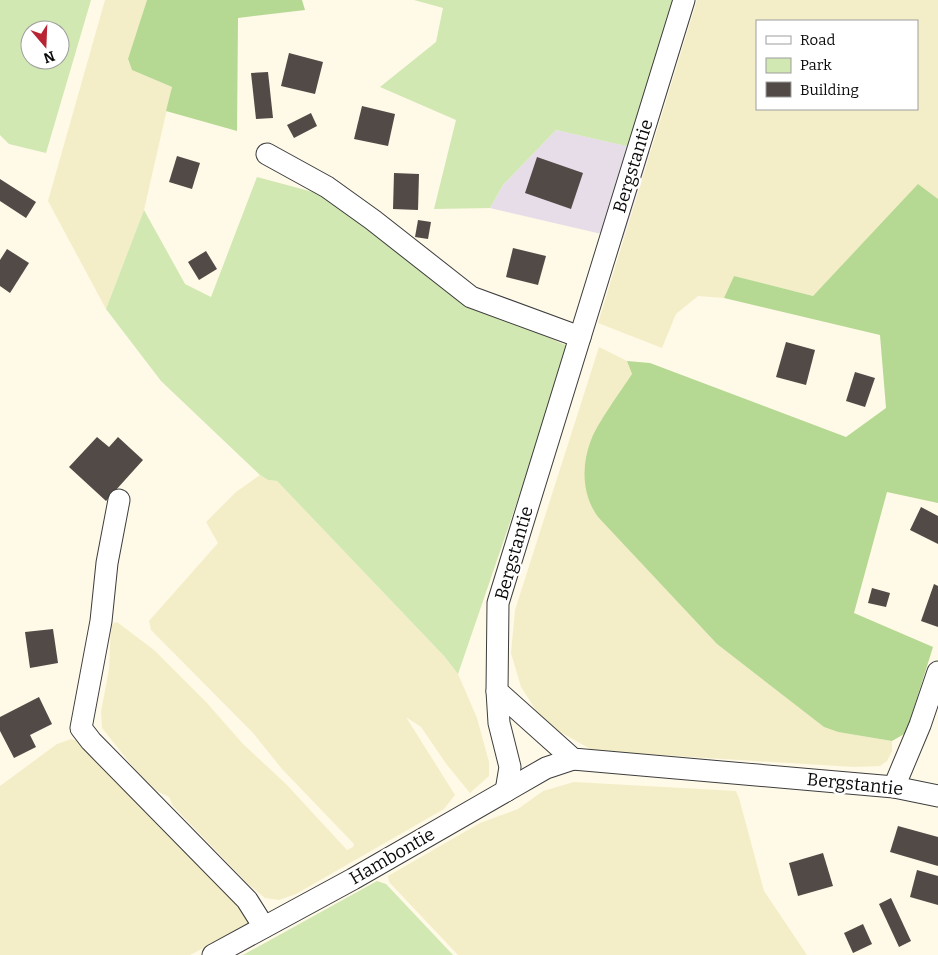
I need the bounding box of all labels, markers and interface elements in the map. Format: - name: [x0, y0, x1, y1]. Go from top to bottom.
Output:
- north arrow: [20, 20, 70, 70]
- legend: [756, 20, 918, 110]
- text: Road: [800, 31, 835, 49]
- text: N: [41, 47, 57, 67]
- text: Park: [800, 56, 832, 74]
- text: Building: [800, 81, 859, 99]
- street label: Bergstantie: [608, 117, 658, 215]
- street label: Bergstantie: [490, 504, 538, 602]
- street label: Bergstantie: [806, 768, 904, 800]
- street label: Hambontie: [345, 823, 439, 889]

